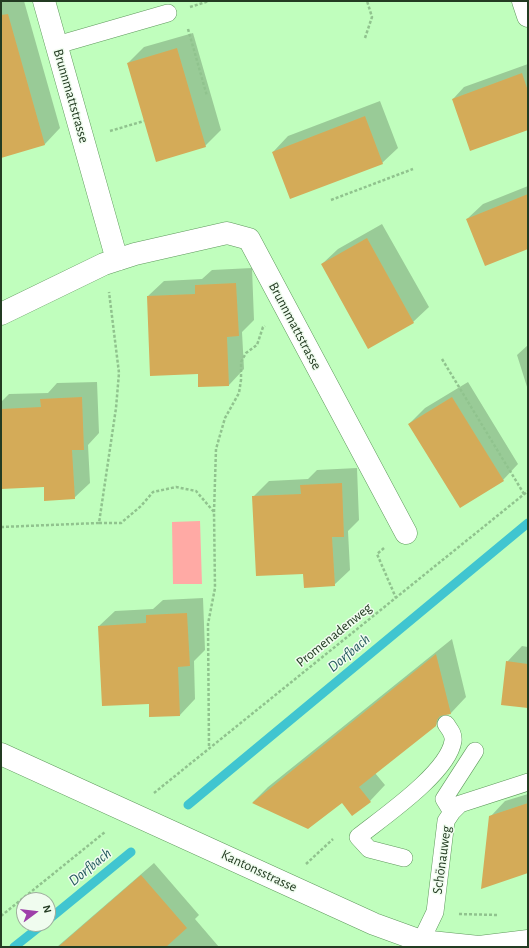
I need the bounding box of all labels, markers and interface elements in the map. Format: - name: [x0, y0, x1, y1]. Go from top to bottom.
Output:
- street label: Brunnmattstrasse: [50, 47, 92, 145]
- street label: Brunnmattstrasse: [265, 279, 325, 373]
- street label: Promenadenweg: [293, 599, 375, 671]
- water label: Dorfbach: [324, 630, 374, 676]
- street label: Schönauweg: [429, 825, 455, 895]
- water label: Dorfbach: [65, 844, 115, 890]
- street label: Kantonsstrasse: [218, 846, 300, 896]
- north arrow: [16, 892, 56, 932]
- text: N: [41, 904, 53, 914]

